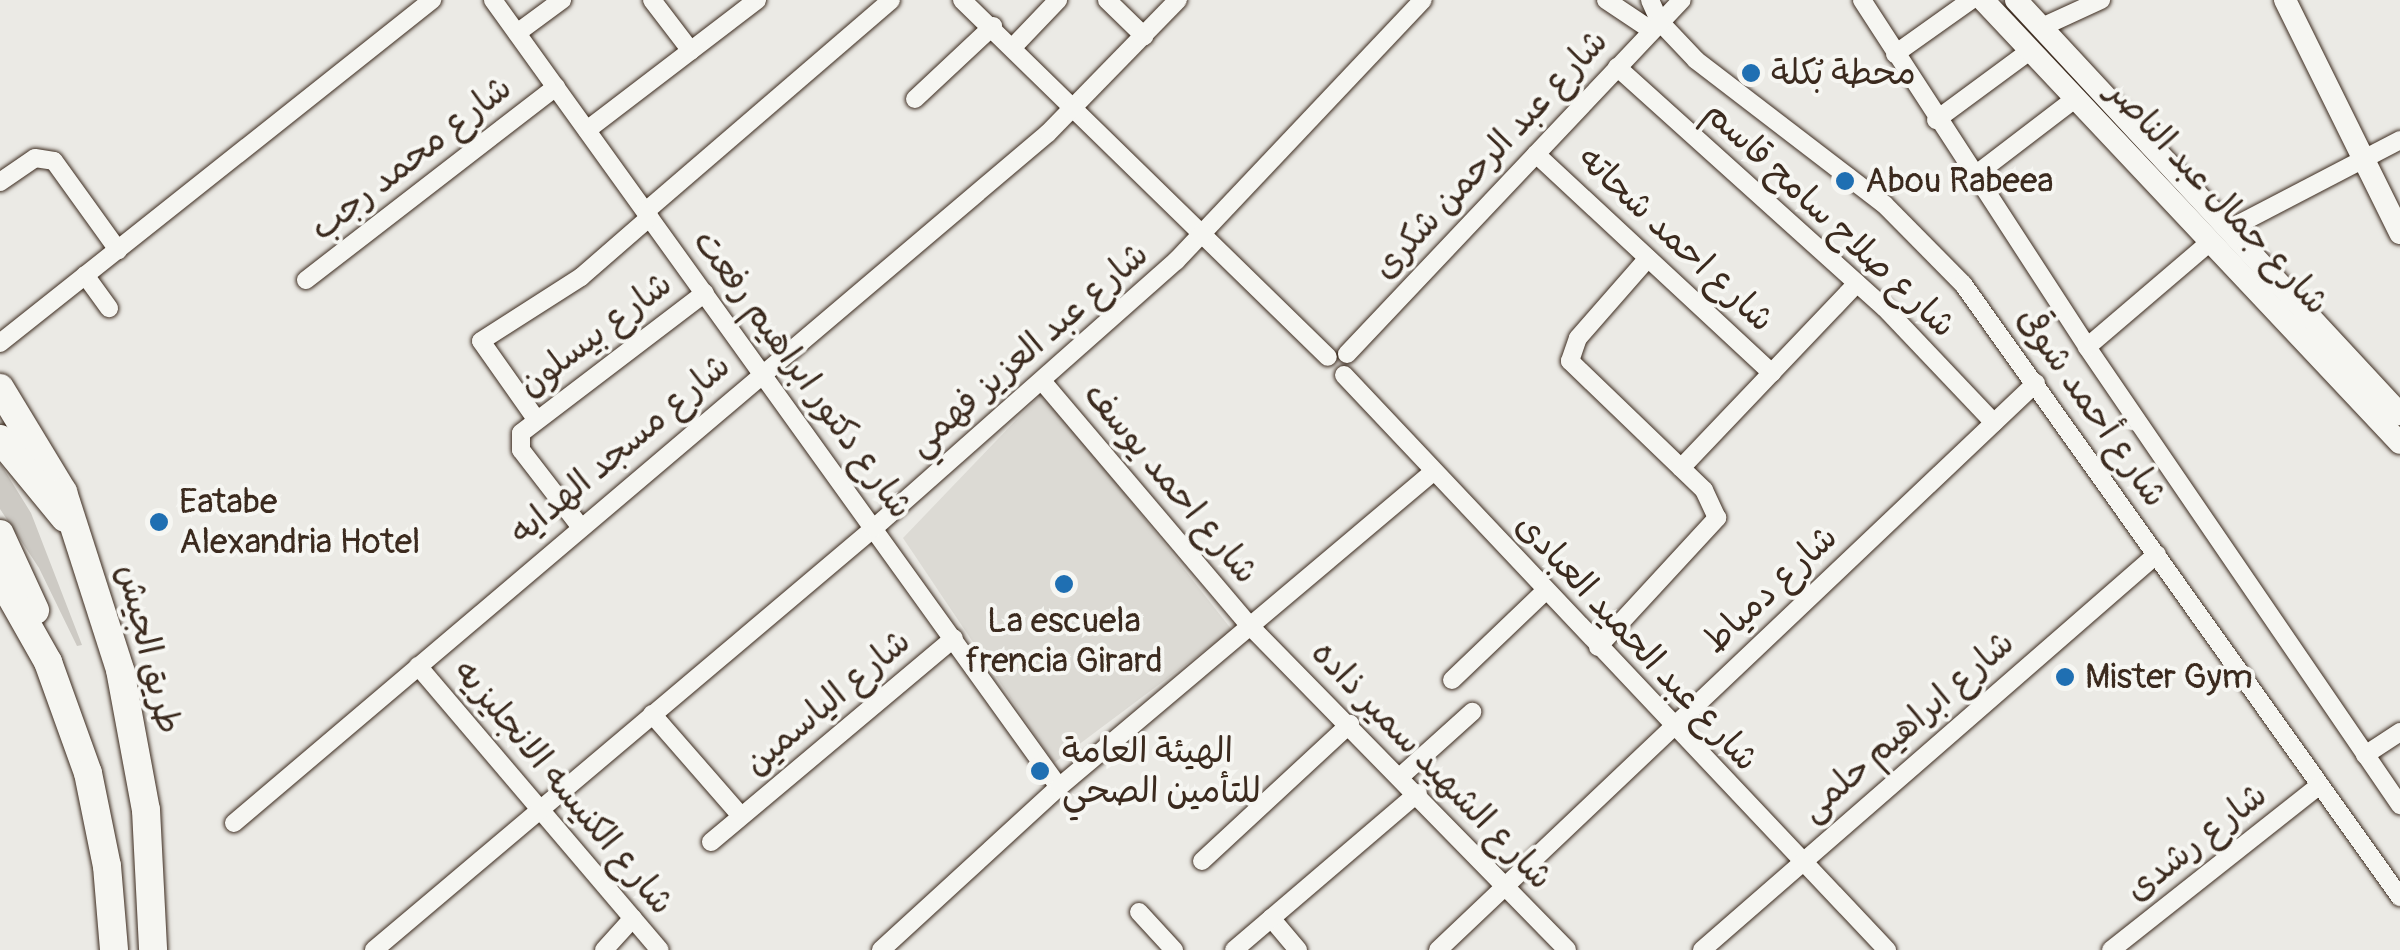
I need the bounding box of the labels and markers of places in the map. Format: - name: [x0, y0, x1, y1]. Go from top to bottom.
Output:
- place label: محطة بُكلة: [1771, 52, 1916, 94]
- marker: محطة بُكلة: [1740, 62, 1762, 84]
- place label: Abou Rabeea: [1865, 160, 2053, 202]
- marker: Abou Rabeea: [1834, 170, 1856, 192]
- place label: Eatabe Alexandria Hotel: [179, 481, 420, 563]
- marker: Eatabe Alexandria Hotel: [148, 511, 170, 533]
- marker: La escuela frencia Girard: [1053, 573, 1075, 595]
- place label: La escuela frencia Girard: [965, 600, 1163, 682]
- place label: Mister Gym: [2085, 656, 2253, 698]
- marker: Mister Gym: [2054, 666, 2076, 688]
- place label: الهيئة العامة للتأمين الصحي: [1062, 730, 1261, 812]
- marker: الهيئة العامة للتأمين الصحي: [1027, 758, 1053, 784]

